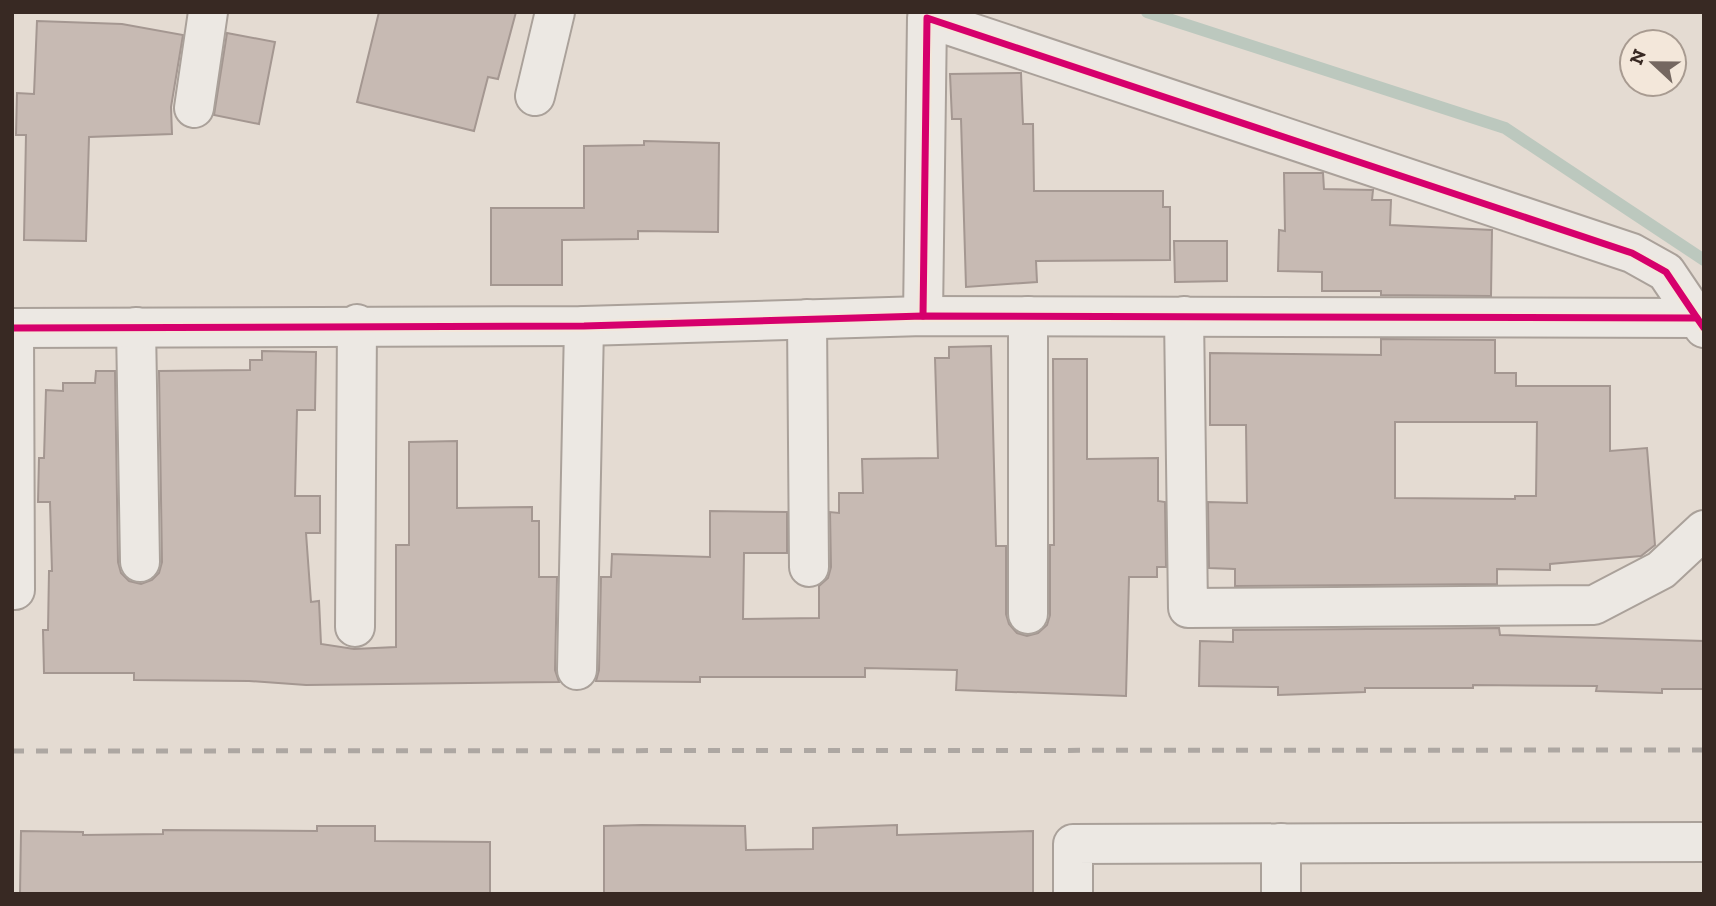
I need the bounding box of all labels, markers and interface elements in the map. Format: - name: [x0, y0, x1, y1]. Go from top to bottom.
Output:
- north arrow: [1618, 28, 1688, 98]
- text: N: [1624, 46, 1651, 68]

